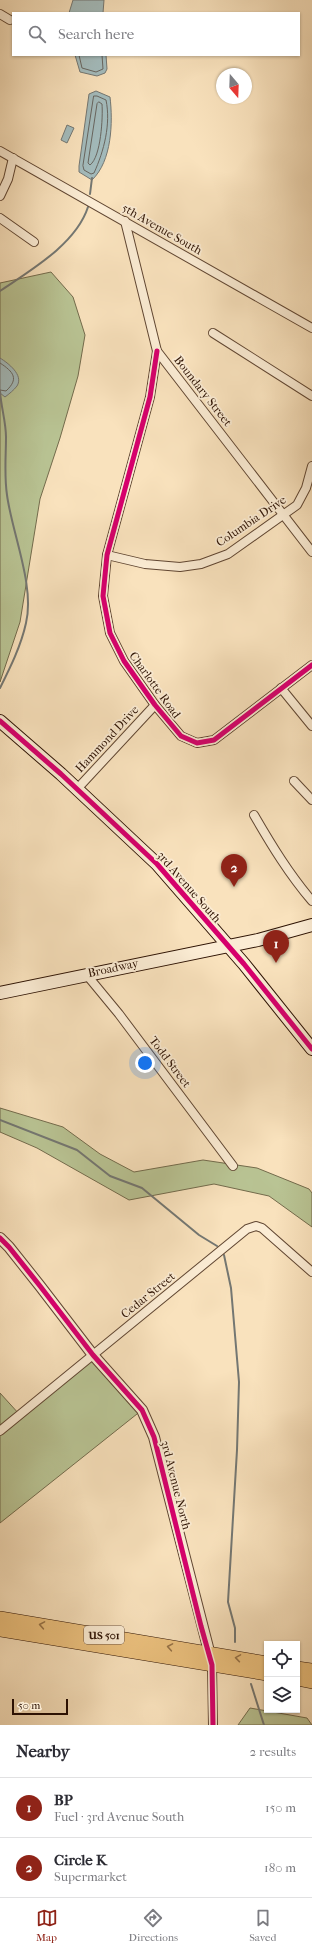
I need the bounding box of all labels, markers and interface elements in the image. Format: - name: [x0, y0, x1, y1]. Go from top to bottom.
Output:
- search box: [12, 12, 300, 56]
- icon: search: [26, 23, 48, 45]
- text: Search here: [58, 25, 134, 43]
- north arrow: [216, 68, 252, 104]
- street label: 5th Avenue South: [120, 200, 205, 258]
- street label: Boundary Street: [171, 353, 235, 429]
- street label: Columbia Drive: [213, 492, 289, 550]
- street label: Charlotte Road: [126, 649, 184, 721]
- street label: Hammond Drive: [72, 703, 142, 775]
- street label: 3rd Avenue South: [154, 848, 224, 926]
- pin: 2: [221, 854, 247, 887]
- pin: 1: [263, 930, 289, 963]
- street label: Broadway: [86, 956, 140, 980]
- street label: Todd Street: [146, 1034, 194, 1091]
- your location: [135, 1053, 155, 1073]
- street label: Cedar Street: [118, 1269, 178, 1321]
- street label: 3rd Avenue North: [158, 1439, 194, 1531]
- one-way arrow: [39, 1621, 45, 1630]
- road number: US 501: [84, 1626, 124, 1644]
- map controls: [264, 1641, 300, 1713]
- button: locate: [264, 1641, 300, 1677]
- one-way arrow: [167, 1643, 173, 1651]
- one-way arrow: [235, 1654, 241, 1663]
- button: layers: [264, 1677, 300, 1713]
- scale bar: [12, 1697, 68, 1716]
- text: 50 m: [18, 1699, 40, 1712]
- text: Nearby: [16, 1741, 70, 1761]
- text: 2 results: [250, 1744, 296, 1759]
- text: BP: [54, 1791, 73, 1809]
- text: 1: [27, 1800, 31, 1815]
- text: 150 m: [265, 1800, 296, 1815]
- text: Fuel · 3rd Avenue South: [54, 1809, 184, 1824]
- text: Circle K: [54, 1851, 107, 1869]
- text: 2: [26, 1860, 32, 1875]
- text: 180 m: [264, 1860, 296, 1875]
- text: Supermarket: [54, 1869, 127, 1884]
- tab: Map: [36, 1907, 58, 1944]
- tab: Directions: [129, 1907, 178, 1944]
- tab: Saved: [249, 1907, 276, 1944]

